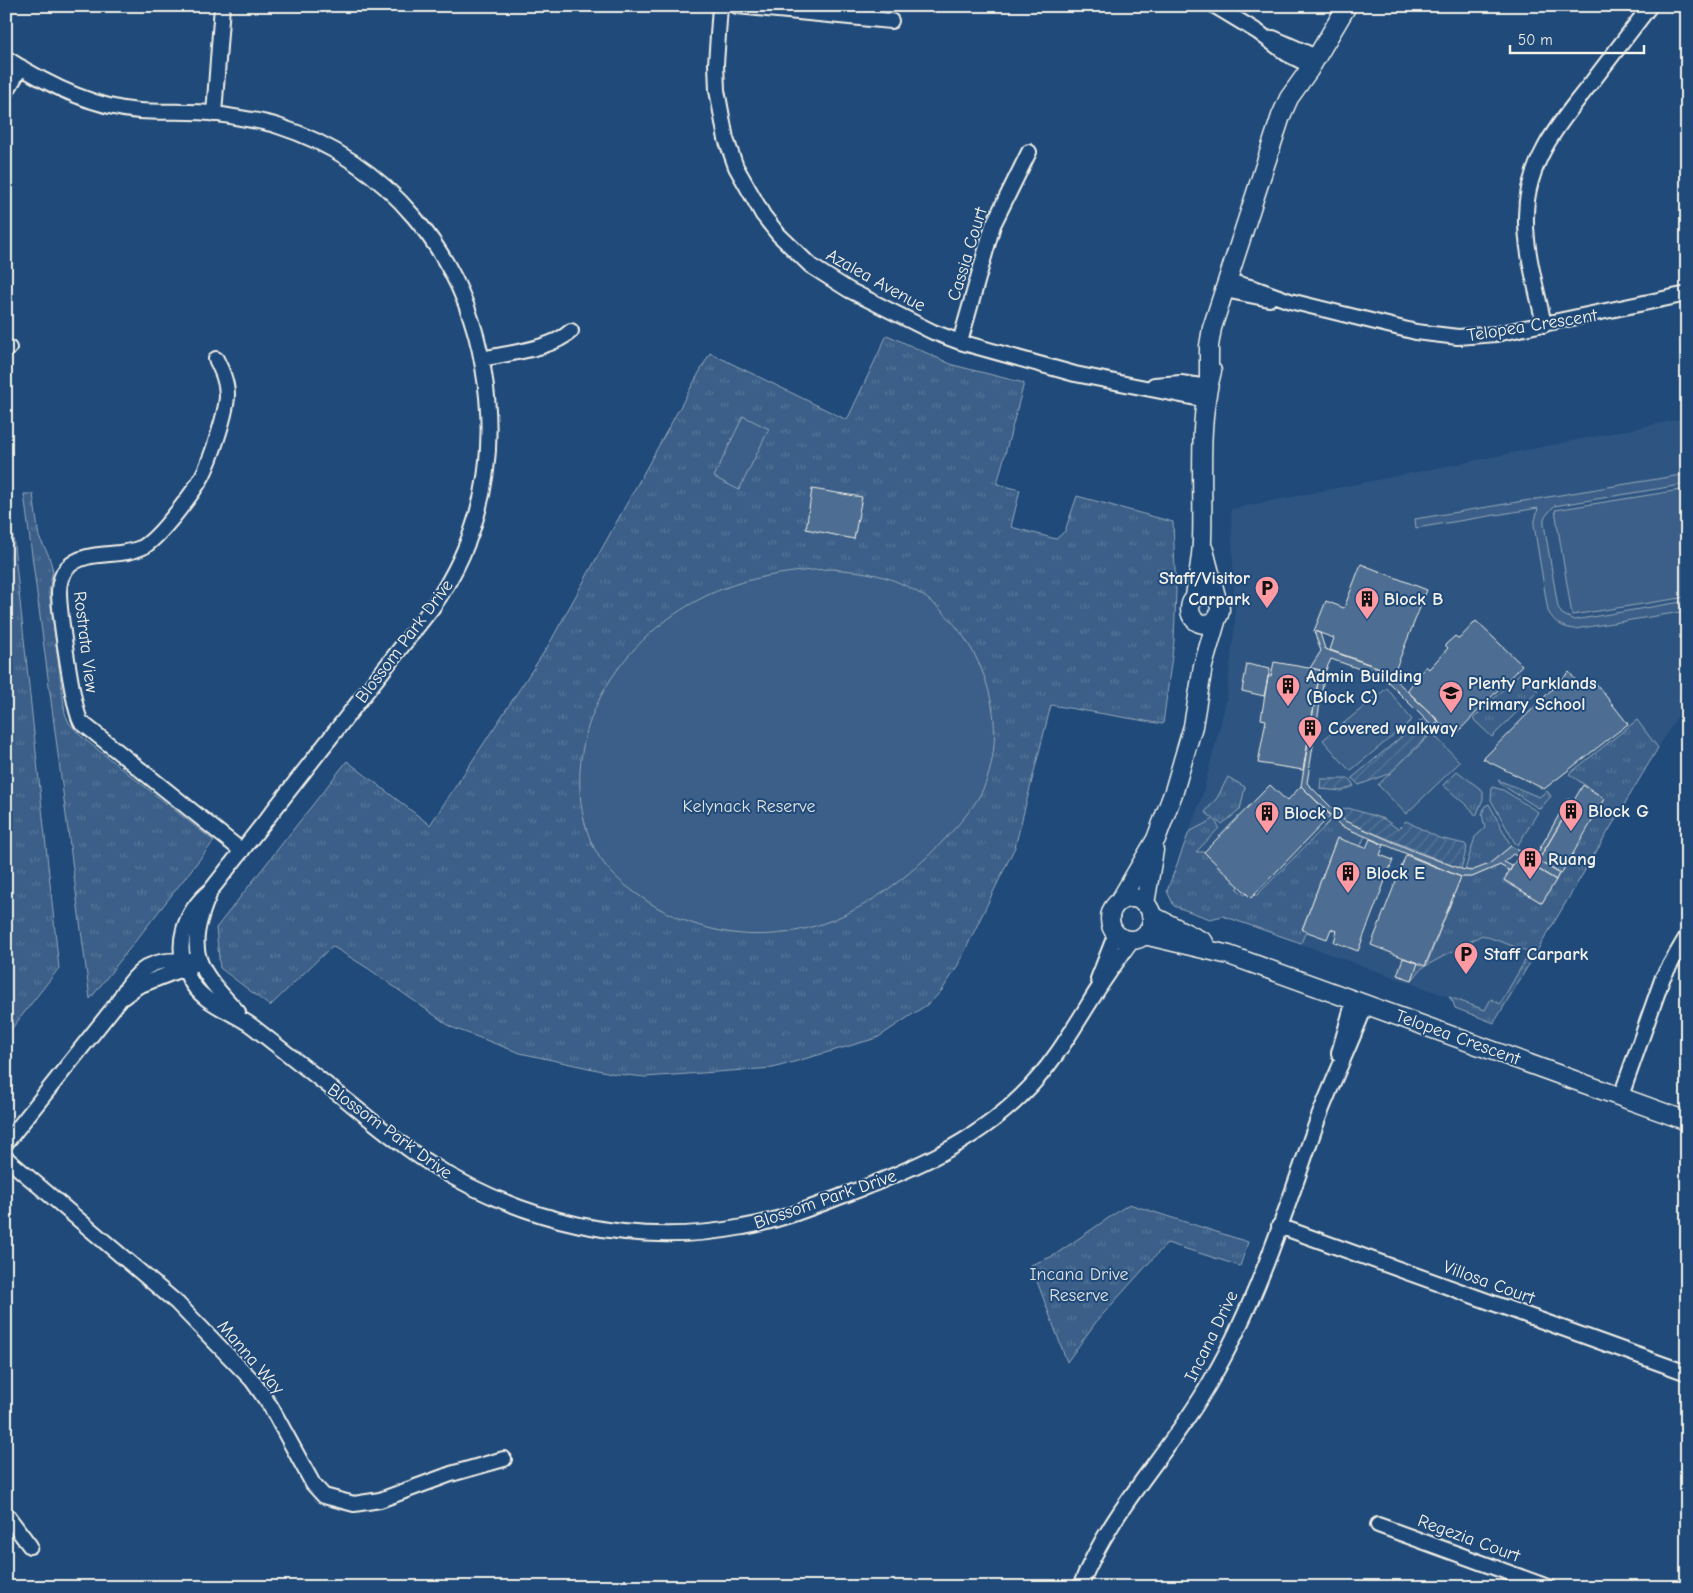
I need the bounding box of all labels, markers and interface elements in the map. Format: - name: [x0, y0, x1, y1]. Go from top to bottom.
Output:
- scale bar: [1510, 22, 1644, 54]
- text: 50 m: [1518, 31, 1553, 49]
- street label: Cassia Court: [943, 204, 992, 303]
- street label: Azalea Avenue: [822, 245, 929, 316]
- street label: Telopea Crescent: [1466, 305, 1599, 346]
- place label: Staff/Visitor Carpark: [1159, 568, 1251, 610]
- street label: Blossom Park Drive: [351, 575, 458, 707]
- parking icon: Staff/Visitor Carpark: [1254, 575, 1280, 609]
- building icon: Block B: [1354, 586, 1380, 620]
- place label: Block B: [1384, 589, 1443, 610]
- street label: Rostrata View: [69, 590, 102, 694]
- place label: Admin Building (Block C): [1306, 666, 1423, 708]
- building icon: Admin Building (Block C): [1275, 673, 1301, 707]
- place label: Plenty Parklands Primary School: [1468, 673, 1597, 715]
- school or university icon: Plenty Parklands Primary School: [1438, 680, 1464, 714]
- building icon: Covered walkway: [1297, 715, 1323, 749]
- place label: Covered walkway: [1328, 718, 1458, 739]
- park label: Kelynack Reserve: [682, 796, 816, 817]
- building icon: Block G: [1558, 798, 1584, 832]
- building icon: Block D: [1254, 800, 1280, 834]
- place label: Block G: [1588, 801, 1649, 822]
- place label: Block D: [1284, 803, 1343, 824]
- building icon: Ruang: [1517, 846, 1543, 880]
- place label: Ruang: [1548, 849, 1597, 870]
- building icon: Block E: [1335, 860, 1361, 894]
- place label: Block E: [1366, 863, 1425, 884]
- parking icon: Staff Carpark: [1453, 941, 1479, 975]
- place label: Staff Carpark: [1484, 944, 1588, 965]
- street label: Telopea Crescent: [1392, 1005, 1524, 1070]
- street label: Blossom Park Drive: [323, 1079, 456, 1184]
- street label: Blossom Park Drive: [751, 1165, 899, 1234]
- street label: Villosa Court: [1440, 1256, 1538, 1309]
- park label: Incana Drive Reserve: [1030, 1264, 1128, 1306]
- street label: Incana Drive: [1180, 1287, 1243, 1385]
- street label: Manna Way: [213, 1316, 289, 1399]
- street label: Regezia Court: [1415, 1510, 1524, 1567]

